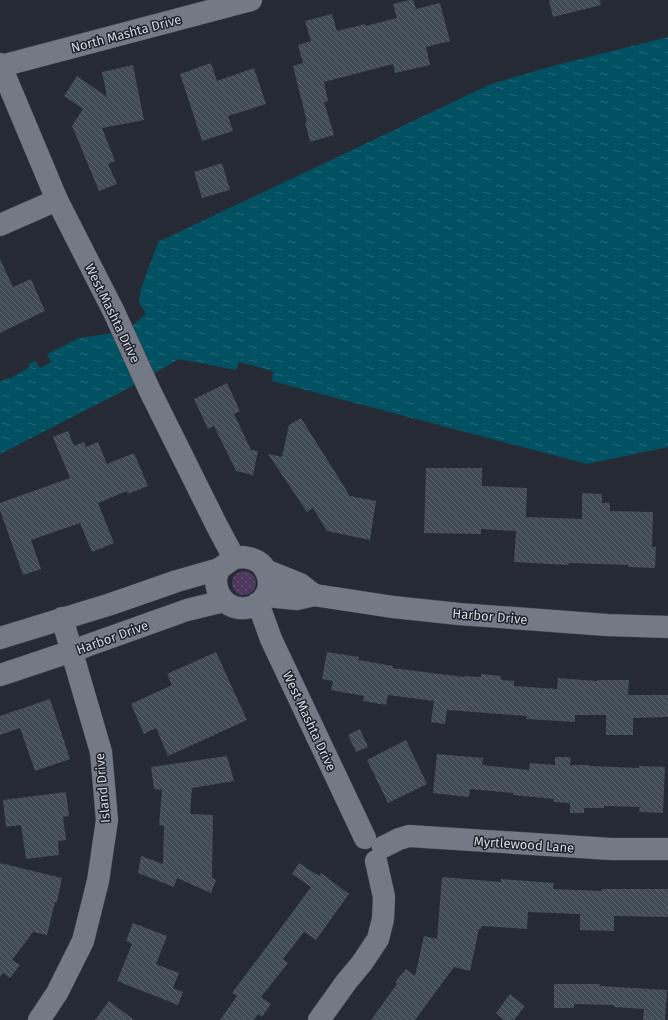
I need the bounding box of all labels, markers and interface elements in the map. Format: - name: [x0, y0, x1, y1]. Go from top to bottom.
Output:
- street label: North Mashta Drive: [69, 12, 183, 55]
- street label: West Mashta Drive: [82, 261, 143, 365]
- street label: Harbor Drive: [452, 606, 528, 627]
- street label: Harbor Drive: [74, 618, 150, 657]
- street label: West Mashta Drive: [280, 669, 339, 773]
- street label: Island Drive: [92, 752, 113, 824]
- street label: Myrtlewood Lane: [473, 834, 575, 855]

